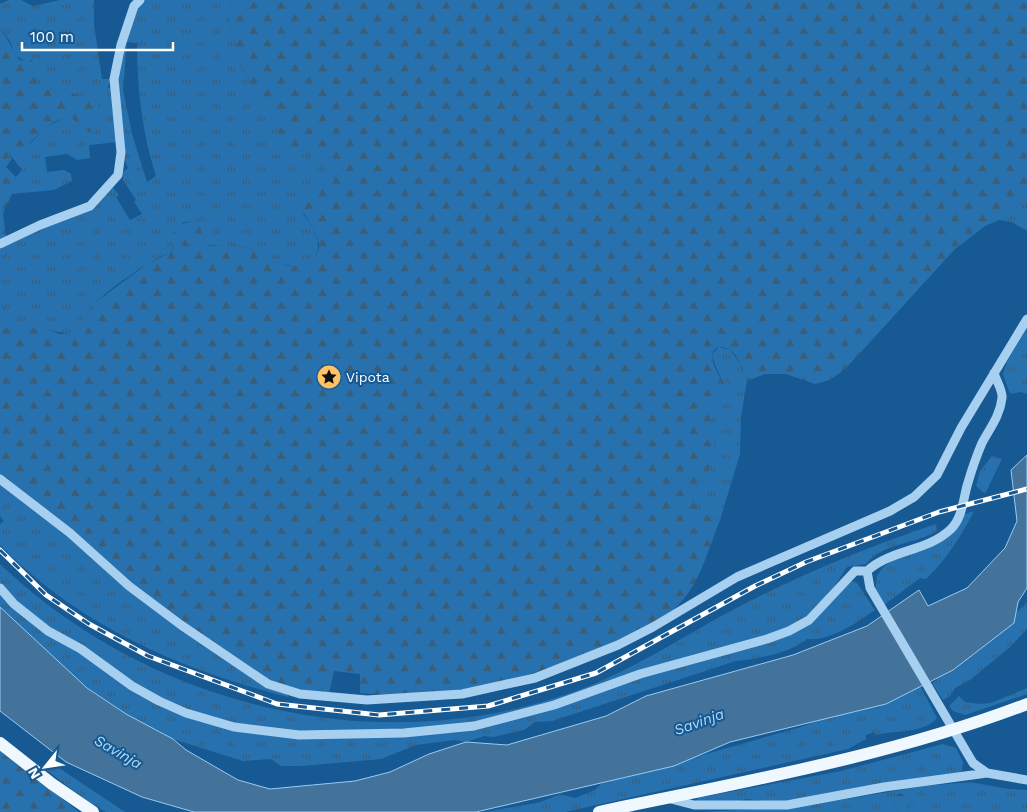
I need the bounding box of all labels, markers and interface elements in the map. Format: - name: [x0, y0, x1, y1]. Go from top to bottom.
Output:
- scale bar: [22, 20, 174, 52]
- text: 100 m: [30, 28, 74, 46]
- place icon: Vipota: [316, 364, 342, 390]
- place label: Vipota: [346, 369, 390, 385]
- water label: Savinja: [671, 705, 727, 739]
- water label: Savinja: [91, 731, 145, 773]
- north arrow: [20, 742, 70, 792]
- text: N: [24, 765, 43, 782]

